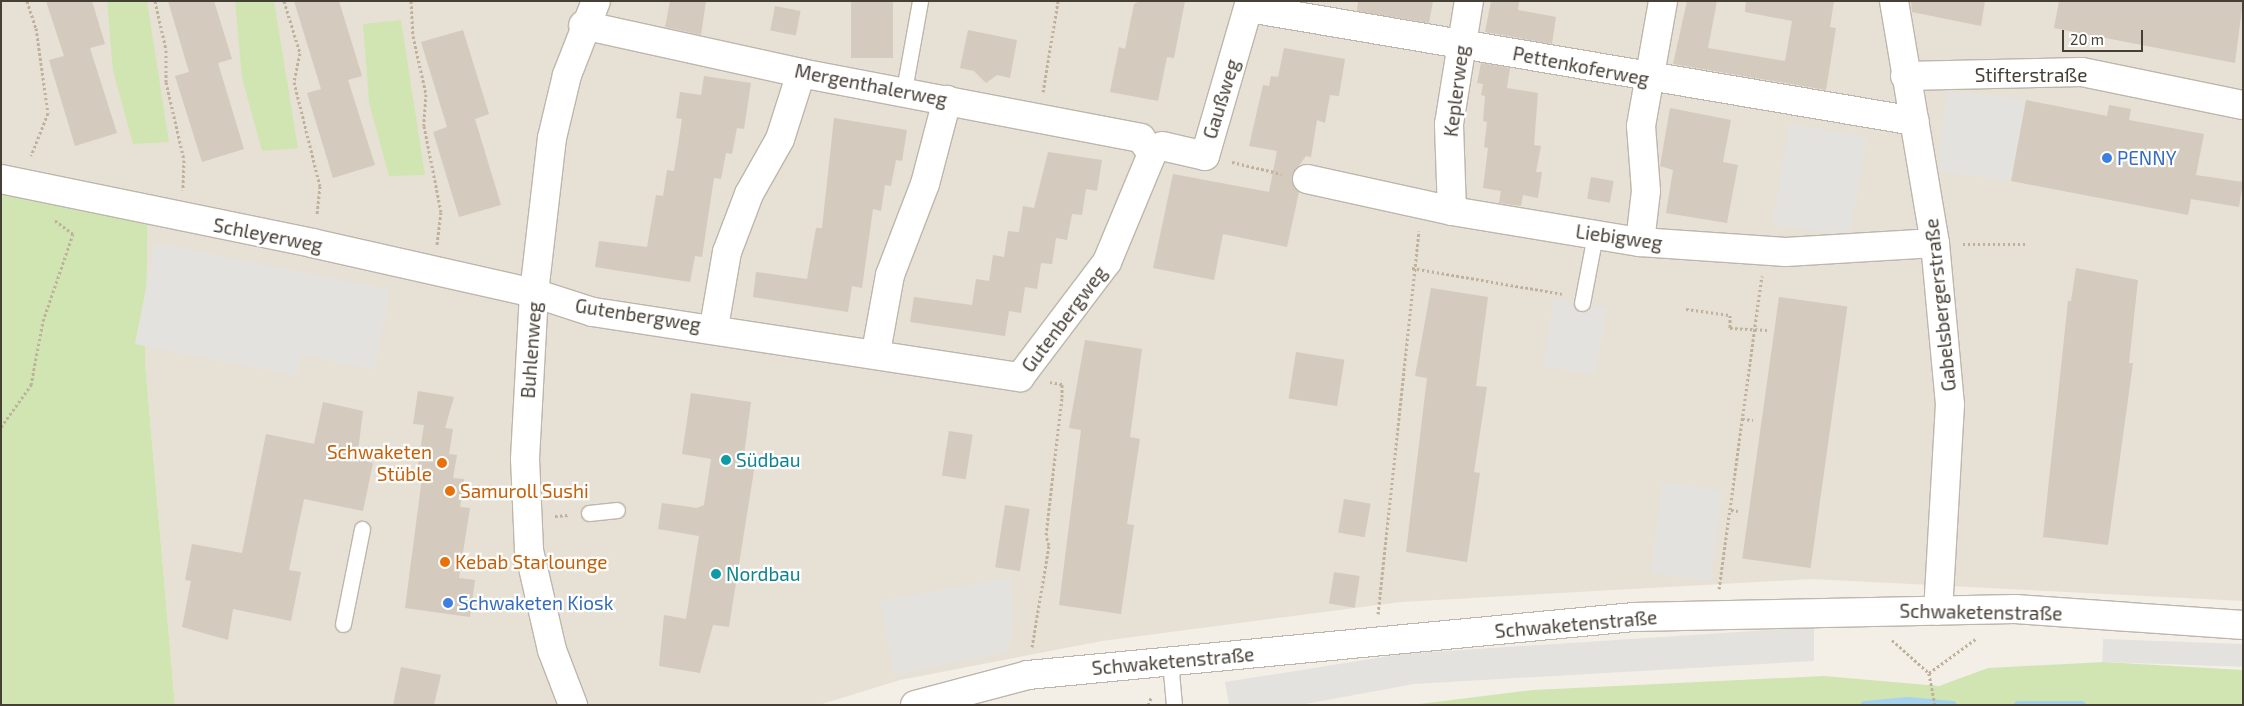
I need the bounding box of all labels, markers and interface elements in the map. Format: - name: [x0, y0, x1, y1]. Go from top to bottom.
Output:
- scale bar: [2064, 20, 2145, 52]
- text: 20 m: [2070, 30, 2104, 48]
- street label: Pettenkoferweg: [1511, 42, 1651, 90]
- street label: Keplerweg: [1439, 44, 1473, 138]
- street label: Gaußweg: [1198, 56, 1244, 142]
- street label: Mergenthalerweg: [793, 59, 949, 111]
- street label: Stifterstraße: [1975, 64, 2087, 86]
- place label: PENNY: [2117, 147, 2176, 169]
- marker: PENNY: [2101, 152, 2113, 164]
- street label: Schleyerweg: [211, 213, 325, 257]
- street label: Gabelsbergerstraße: [1920, 217, 1960, 393]
- street label: Liebigweg: [1574, 220, 1664, 254]
- street label: Gutenbergweg: [1017, 261, 1111, 377]
- street label: Gutenbergweg: [574, 294, 702, 336]
- street label: Buhlenweg: [516, 301, 546, 399]
- place label: Schwaketen Stüble: [327, 441, 432, 485]
- place label: Südbau: [736, 449, 800, 471]
- marker: Südbau: [720, 454, 732, 466]
- marker: Schwaketen Stüble: [436, 457, 448, 469]
- place label: Samuroll Sushi: [460, 480, 589, 502]
- marker: Samuroll Sushi: [444, 485, 456, 497]
- place label: Kebab Starlounge: [455, 551, 607, 573]
- marker: Kebab Starlounge: [439, 556, 451, 568]
- place label: Nordbau: [726, 563, 801, 585]
- marker: Nordbau: [710, 568, 722, 580]
- place label: Schwaketen Kiosk: [458, 592, 613, 614]
- marker: Schwaketen Kiosk: [442, 597, 454, 609]
- street label: Schwaketenstraße: [1899, 599, 2063, 625]
- street label: Schwaketenstraße: [1494, 606, 1658, 642]
- street label: Schwaketenstraße: [1091, 643, 1255, 679]

